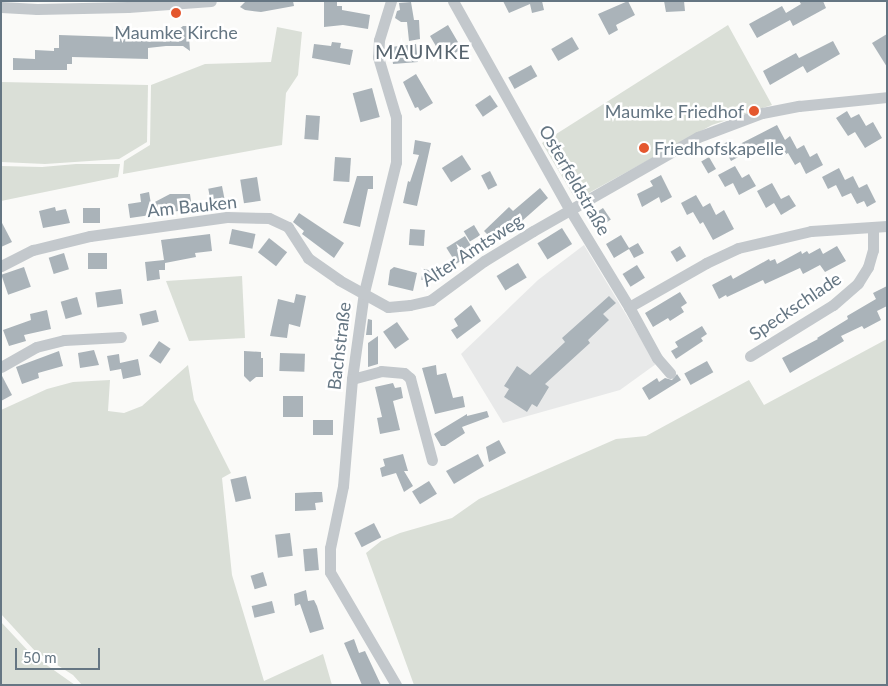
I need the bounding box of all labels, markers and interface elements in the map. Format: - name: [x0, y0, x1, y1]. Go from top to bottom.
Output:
- marker: Maumke Kirche: [170, 7, 182, 19]
- place label: Maumke Kirche: [114, 21, 238, 43]
- district label: MAUMKE: [374, 39, 472, 63]
- place label: Maumke Friedhof: [605, 100, 744, 122]
- marker: Maumke Friedhof: [748, 105, 760, 117]
- street label: Osterfeldstraße: [535, 121, 615, 239]
- place label: Friedhofskapelle: [654, 137, 784, 159]
- marker: Friedhofskapelle: [638, 142, 650, 154]
- street label: Am Bauken: [146, 191, 238, 221]
- street label: Alter Amtsweg: [417, 209, 527, 291]
- street label: Speckschlade: [745, 267, 845, 345]
- street label: Bachstraße: [323, 301, 355, 391]
- scale bar: [18, 638, 102, 670]
- text: 50 m: [23, 648, 57, 666]

